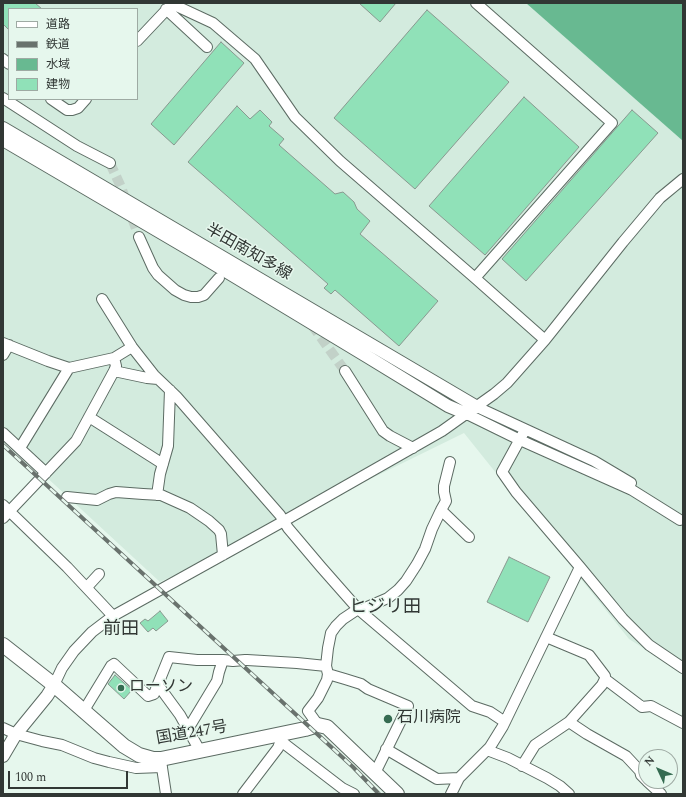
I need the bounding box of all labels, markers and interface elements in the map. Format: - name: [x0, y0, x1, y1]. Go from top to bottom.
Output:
- legend: [8, 8, 138, 100]
- text: 道路: [46, 15, 70, 34]
- text: 鉄道: [46, 35, 70, 54]
- text: 水域: [46, 55, 70, 74]
- text: 建物: [46, 75, 70, 94]
- street label: 半田南知多線: [202, 221, 294, 285]
- district label: ヒジリ田: [349, 597, 421, 619]
- district label: 前田: [103, 619, 139, 641]
- place label: ローソン: [129, 678, 193, 698]
- marker: ローソン: [116, 683, 126, 693]
- place label: 石川病院: [397, 709, 461, 729]
- marker: 石川病院: [382, 713, 394, 725]
- street label: 国道247号: [155, 718, 229, 750]
- north arrow: [638, 749, 678, 789]
- text: N: [640, 752, 659, 770]
- scale bar: [10, 763, 130, 789]
- text: 100 m: [15, 768, 46, 787]

